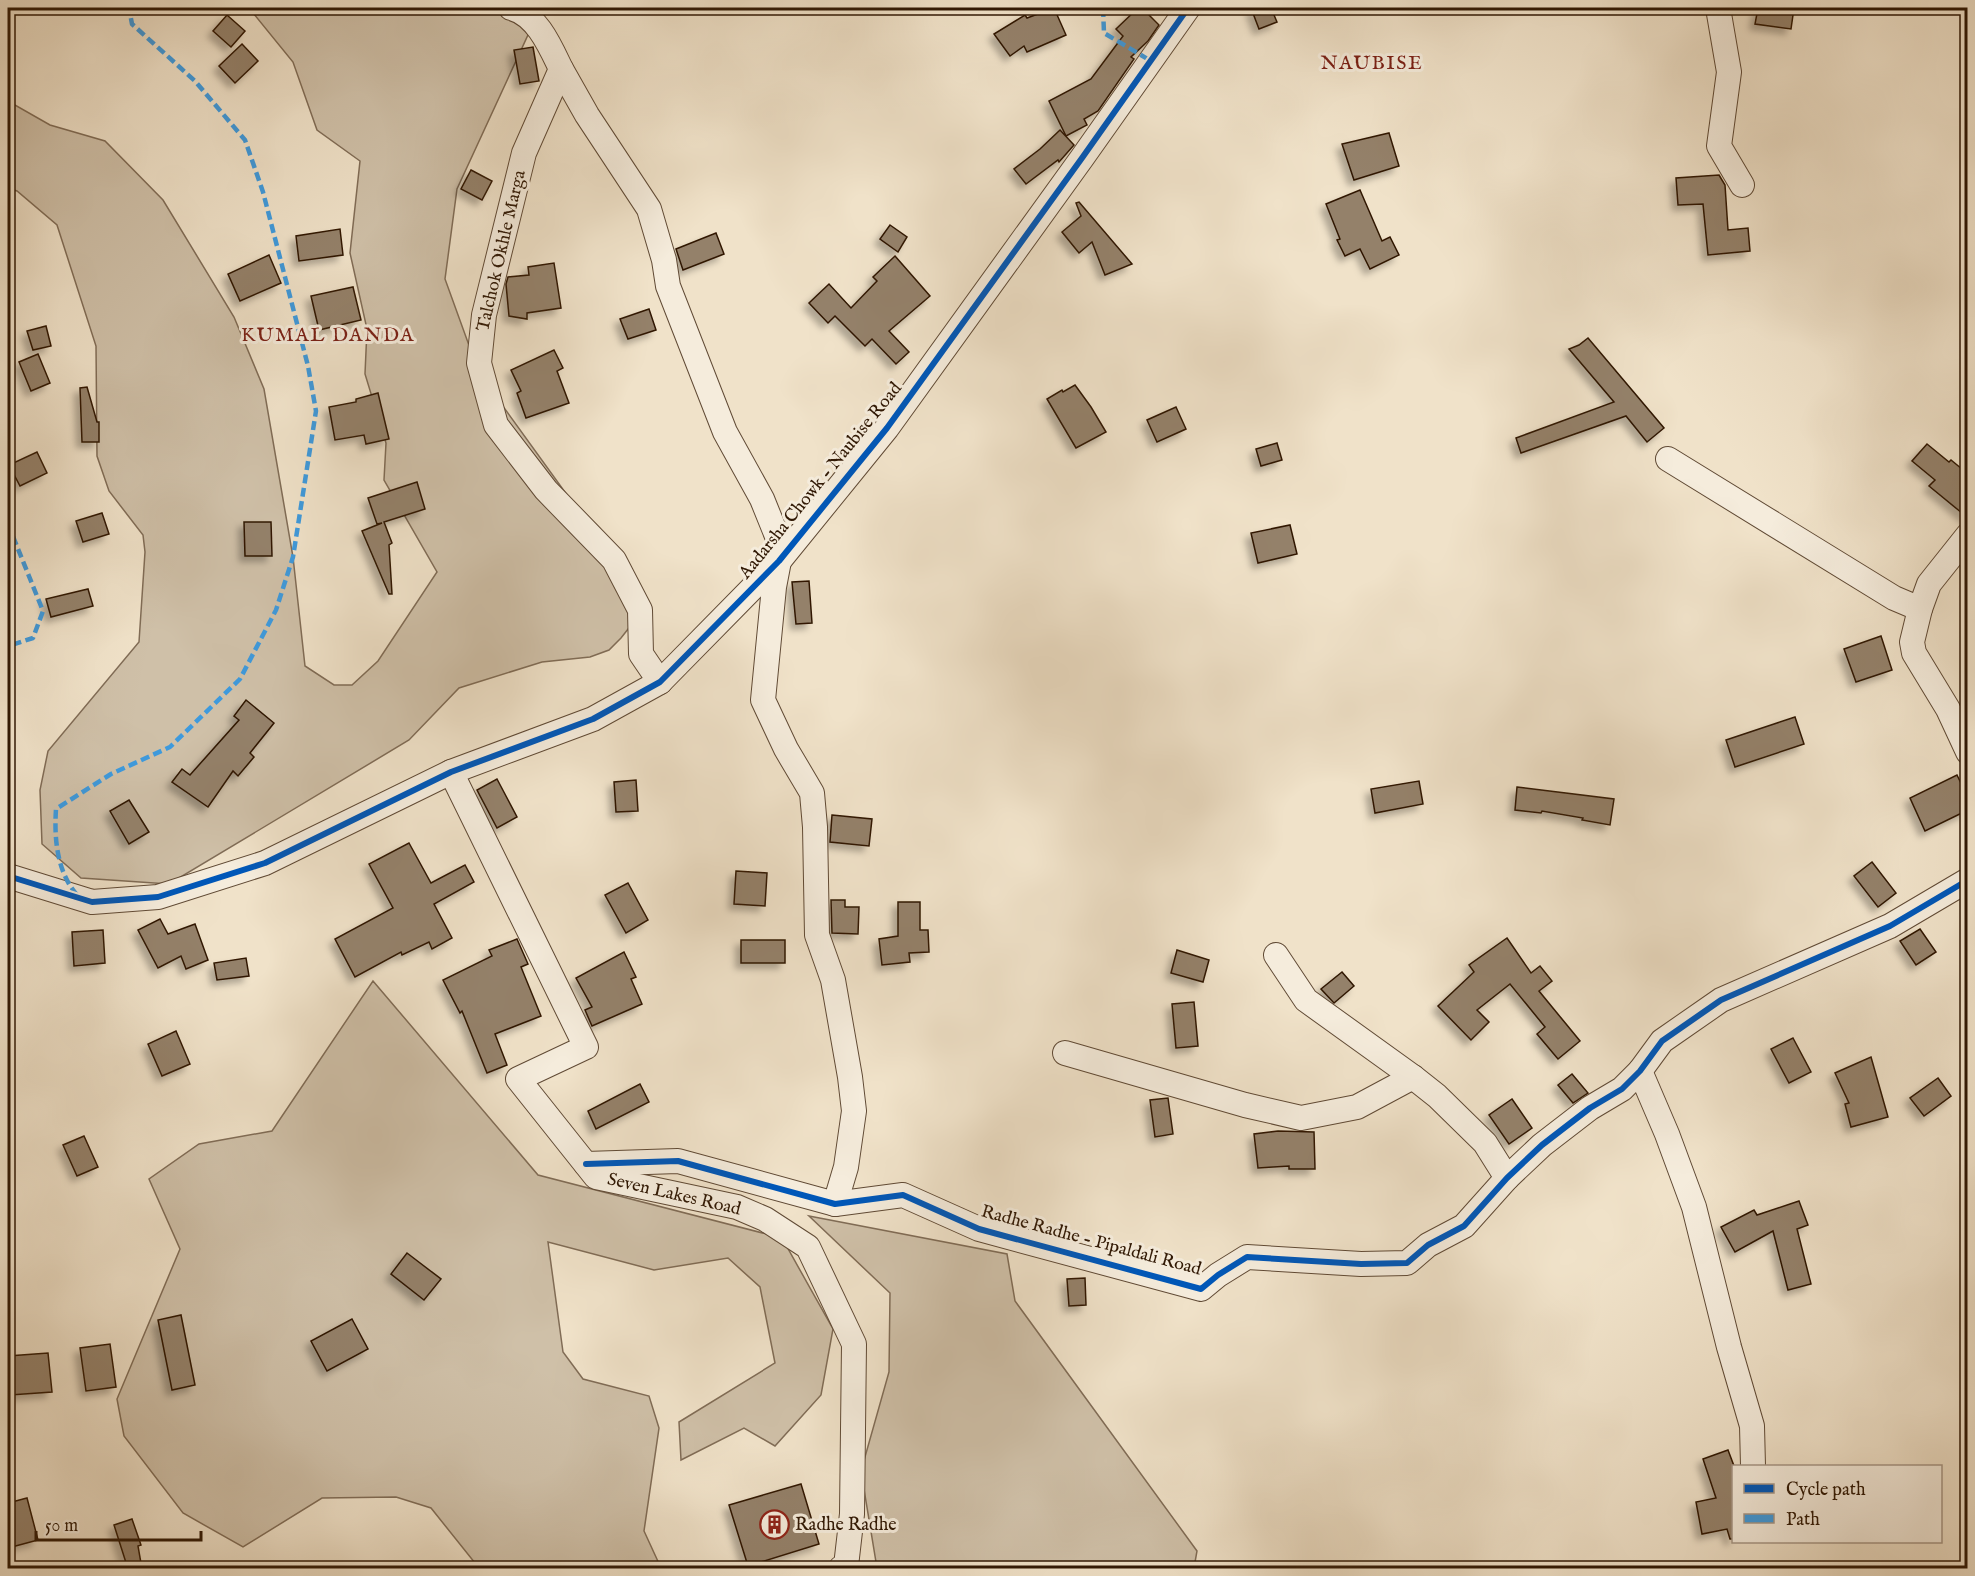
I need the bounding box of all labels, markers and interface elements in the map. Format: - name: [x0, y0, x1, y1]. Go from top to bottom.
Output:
- district label: NAUBISE: [1321, 51, 1423, 76]
- street label: Talchok Okhle Marga: [472, 168, 532, 334]
- district label: KUMAL DANDA: [241, 323, 415, 348]
- street label: Aadarsha Chowk - Naubise Road: [734, 378, 908, 585]
- street label: Seven Lakes Road: [605, 1168, 743, 1222]
- street label: Radhe Radhe - Pipaldali Road: [978, 1201, 1204, 1282]
- legend: [1732, 1465, 1942, 1543]
- text: Cycle path: [1786, 1479, 1866, 1502]
- scale bar: [36, 1504, 201, 1542]
- building icon: Radhe Radhe: [758, 1509, 790, 1541]
- text: Path: [1786, 1509, 1820, 1532]
- place label: Radhe Radhe: [795, 1514, 896, 1537]
- text: 50 m: [45, 1515, 78, 1538]

